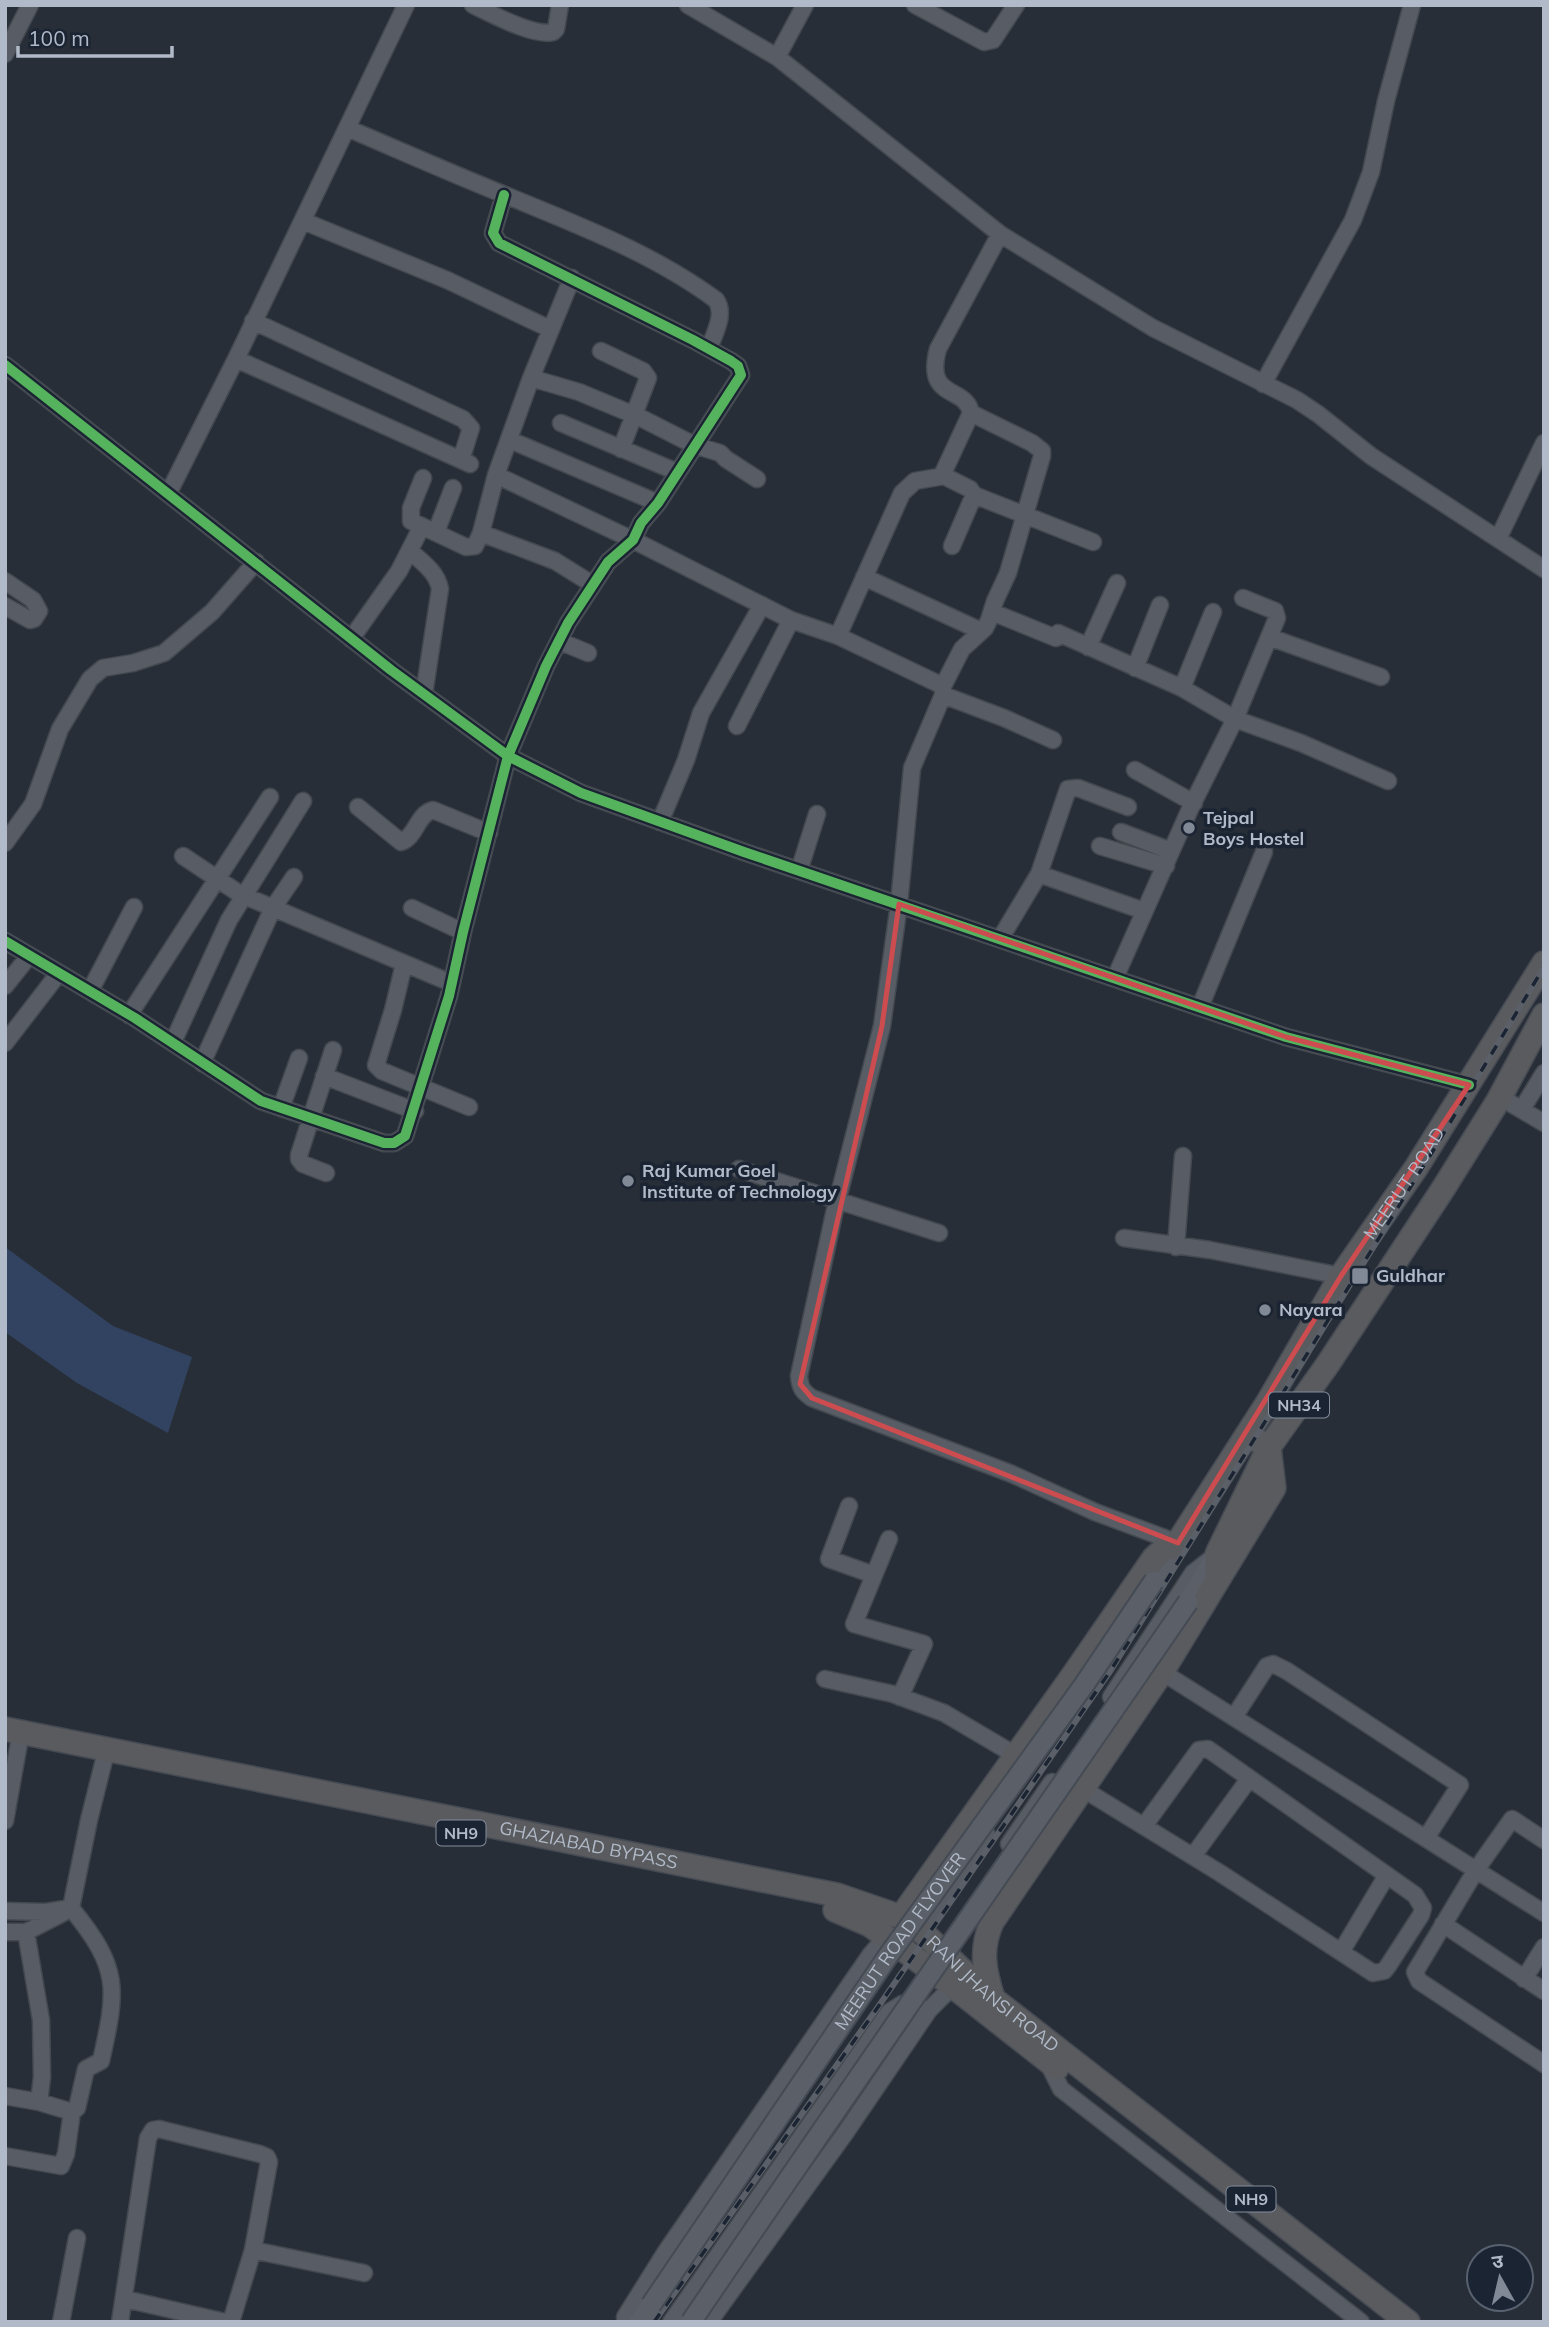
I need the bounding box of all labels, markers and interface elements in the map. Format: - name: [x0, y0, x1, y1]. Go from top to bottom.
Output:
- scale bar: [18, 14, 172, 58]
- text: 100 m: [28, 25, 90, 51]
- place label: Tejpal Boys Hostel: [1203, 806, 1304, 850]
- marker: Tejpal Boys Hostel: [1181, 820, 1197, 836]
- street label: MEERUT ROAD: [1358, 1123, 1450, 1244]
- place label: Raj Kumar Goel Institute of Technology: [642, 1159, 837, 1203]
- marker: Raj Kumar Goel Institute of Technology: [620, 1173, 636, 1189]
- place label: Guldhar: [1376, 1264, 1446, 1287]
- marker: Guldhar: [1350, 1266, 1370, 1286]
- place label: Nayara: [1279, 1298, 1343, 1321]
- marker: Nayara: [1257, 1302, 1273, 1318]
- road number: NH34: [1269, 1392, 1329, 1418]
- street label: GHAZIABAD BYPASS: [497, 1816, 680, 1874]
- road number: NH9: [436, 1820, 486, 1845]
- street label: MEERUT ROAD FLYOVER: [829, 1847, 970, 2034]
- street label: RANI JHANSI ROAD: [922, 1930, 1064, 2057]
- road number: NH9: [1226, 2186, 1276, 2212]
- north arrow: [1465, 2243, 1535, 2313]
- text: उ: [1490, 2248, 1506, 2274]

